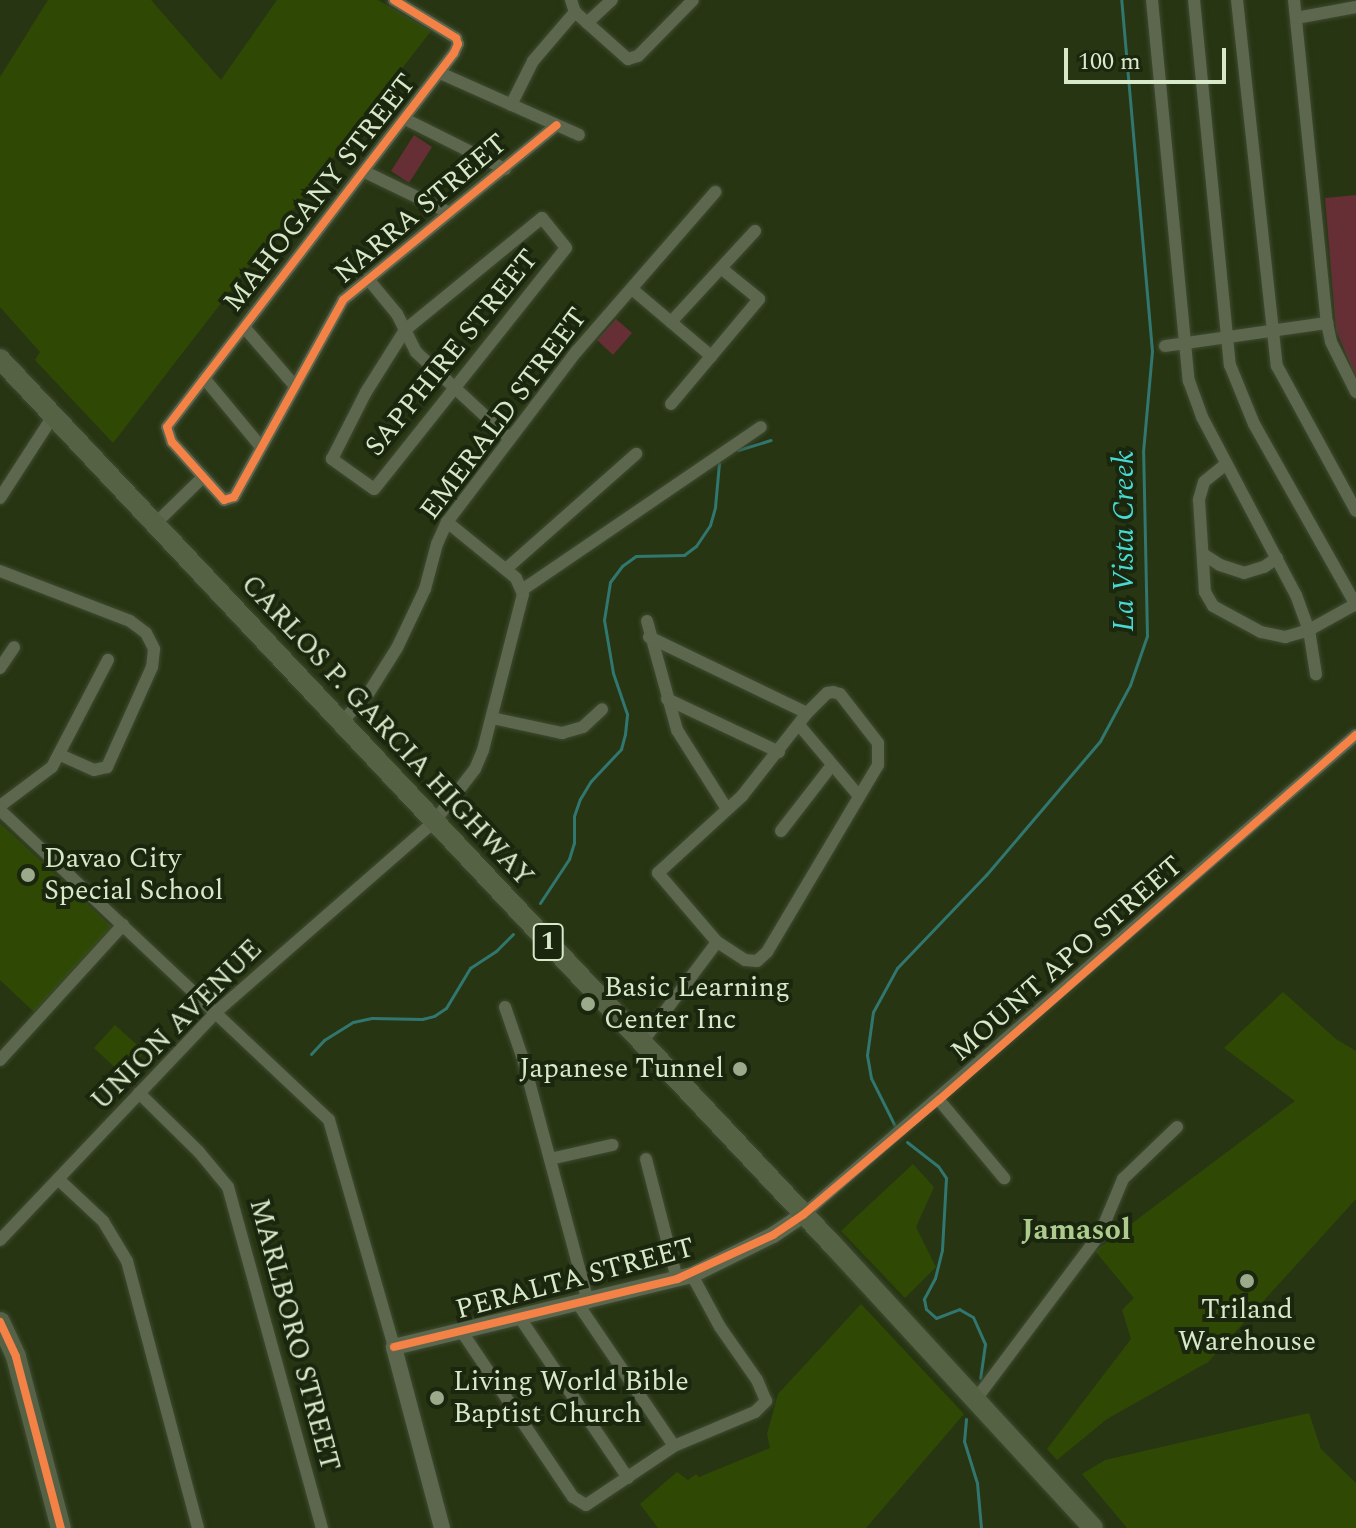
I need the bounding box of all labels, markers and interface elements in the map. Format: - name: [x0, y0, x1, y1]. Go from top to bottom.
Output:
- scale bar: [1068, 32, 1230, 82]
- text: 100 m: [1078, 44, 1141, 80]
- street label: MAHOGANY STREET: [217, 67, 423, 319]
- street label: NARRA STREET: [328, 127, 514, 291]
- street label: SAPPHIRE STREET: [358, 243, 546, 463]
- street label: EMERALD STREET: [413, 301, 595, 527]
- water label: La Vista Creek: [1106, 450, 1142, 632]
- street label: CARLOS P. GARCIA HIGHWAY: [234, 568, 540, 894]
- place label: Davao City Special School: [44, 842, 223, 908]
- street label: MOUNT APO STREET: [944, 849, 1190, 1069]
- marker: Davao City Special School: [19, 866, 37, 884]
- road number: 1: [532, 920, 564, 964]
- street label: UNION AVENUE: [84, 932, 270, 1118]
- place label: Basic Learning Center Inc: [604, 971, 790, 1037]
- marker: Basic Learning Center Inc: [579, 995, 597, 1013]
- place label: Japanese Tunnel: [519, 1052, 724, 1086]
- marker: Japanese Tunnel: [731, 1060, 749, 1078]
- street label: MARLBORO STREET: [241, 1195, 347, 1475]
- district label: Jamasol: [1021, 1212, 1131, 1248]
- street label: PERALTA STREET: [452, 1231, 698, 1327]
- marker: Triland Warehouse: [1238, 1272, 1256, 1290]
- place label: Triland Warehouse: [1178, 1293, 1316, 1359]
- place label: Living World Bible Baptist Church: [453, 1365, 689, 1431]
- marker: Living World Bible Baptist Church: [428, 1389, 446, 1407]

